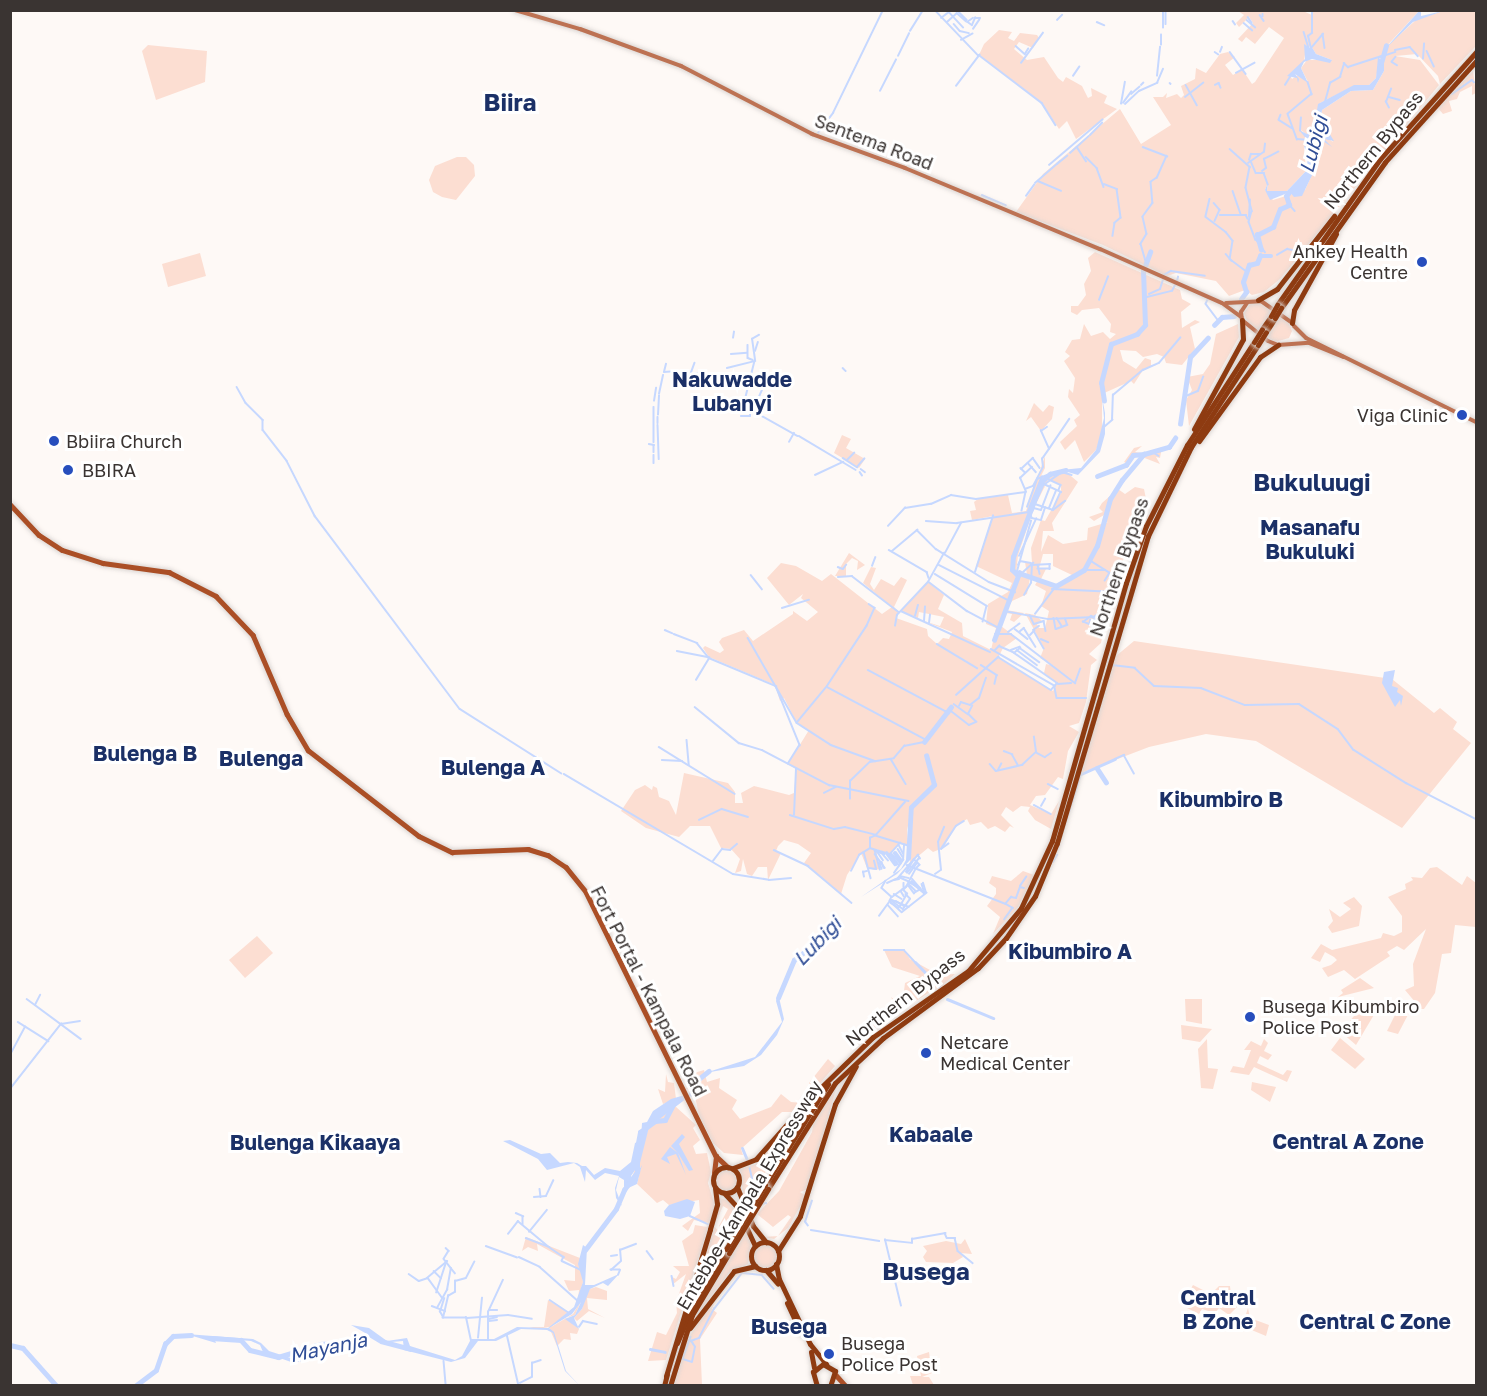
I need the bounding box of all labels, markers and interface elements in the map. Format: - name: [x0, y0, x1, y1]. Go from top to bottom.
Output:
- street label: Northern Bypass: [1319, 87, 1427, 213]
- district label: Biira: [484, 88, 536, 116]
- street label: Sentema Road: [812, 109, 936, 175]
- water label: Lubigi: [1294, 113, 1332, 175]
- place label: Ankey Health Centre: [1292, 241, 1408, 284]
- marker: Ankey Health Centre: [1413, 253, 1431, 271]
- district label: Nakuwadde Lubanyi: [672, 366, 792, 416]
- place label: Viga Clinic: [1357, 404, 1448, 426]
- marker: Viga Clinic: [1453, 406, 1471, 424]
- place label: Bbiira Church: [66, 430, 182, 452]
- marker: Bbiira Church: [47, 434, 61, 448]
- place label: BBIRA: [82, 459, 136, 481]
- marker: BBIRA: [59, 461, 77, 479]
- district label: Bukuluugi: [1253, 468, 1371, 496]
- street label: Northern Bypass: [1085, 495, 1153, 639]
- district label: Masanafu Bukuluki: [1260, 514, 1360, 564]
- district label: Bulenga B: [93, 740, 197, 766]
- district label: Bulenga: [219, 745, 303, 771]
- district label: Bulenga A: [441, 754, 545, 780]
- district label: Kibumbiro B: [1159, 786, 1283, 812]
- street label: Fort Portal - Kampala Road: [586, 882, 712, 1100]
- water label: Lubigi: [788, 912, 846, 970]
- district label: Kibumbiro A: [1008, 938, 1132, 964]
- street label: Northern Bypass: [841, 944, 969, 1050]
- place label: Busega Kibumbiro Police Post: [1262, 996, 1419, 1038]
- marker: Busega Kibumbiro Police Post: [1243, 1010, 1257, 1024]
- place label: Netcare Medical Center: [940, 1032, 1070, 1074]
- marker: Netcare Medical Center: [917, 1044, 935, 1062]
- street label: Entebbe–Kampala Expressway: [672, 1076, 826, 1314]
- district label: Kabaale: [889, 1121, 973, 1147]
- district label: Central A Zone: [1272, 1128, 1424, 1154]
- district label: Bulenga Kikaaya: [230, 1129, 400, 1155]
- district label: Busega: [882, 1257, 970, 1285]
- district label: Central B Zone: [1180, 1284, 1256, 1334]
- district label: Central C Zone: [1299, 1308, 1451, 1334]
- district label: Busega: [751, 1313, 827, 1339]
- water label: Mayanja: [287, 1327, 369, 1367]
- place label: Busega Police Post: [841, 1333, 938, 1376]
- marker: Busega Police Post: [822, 1347, 836, 1361]

